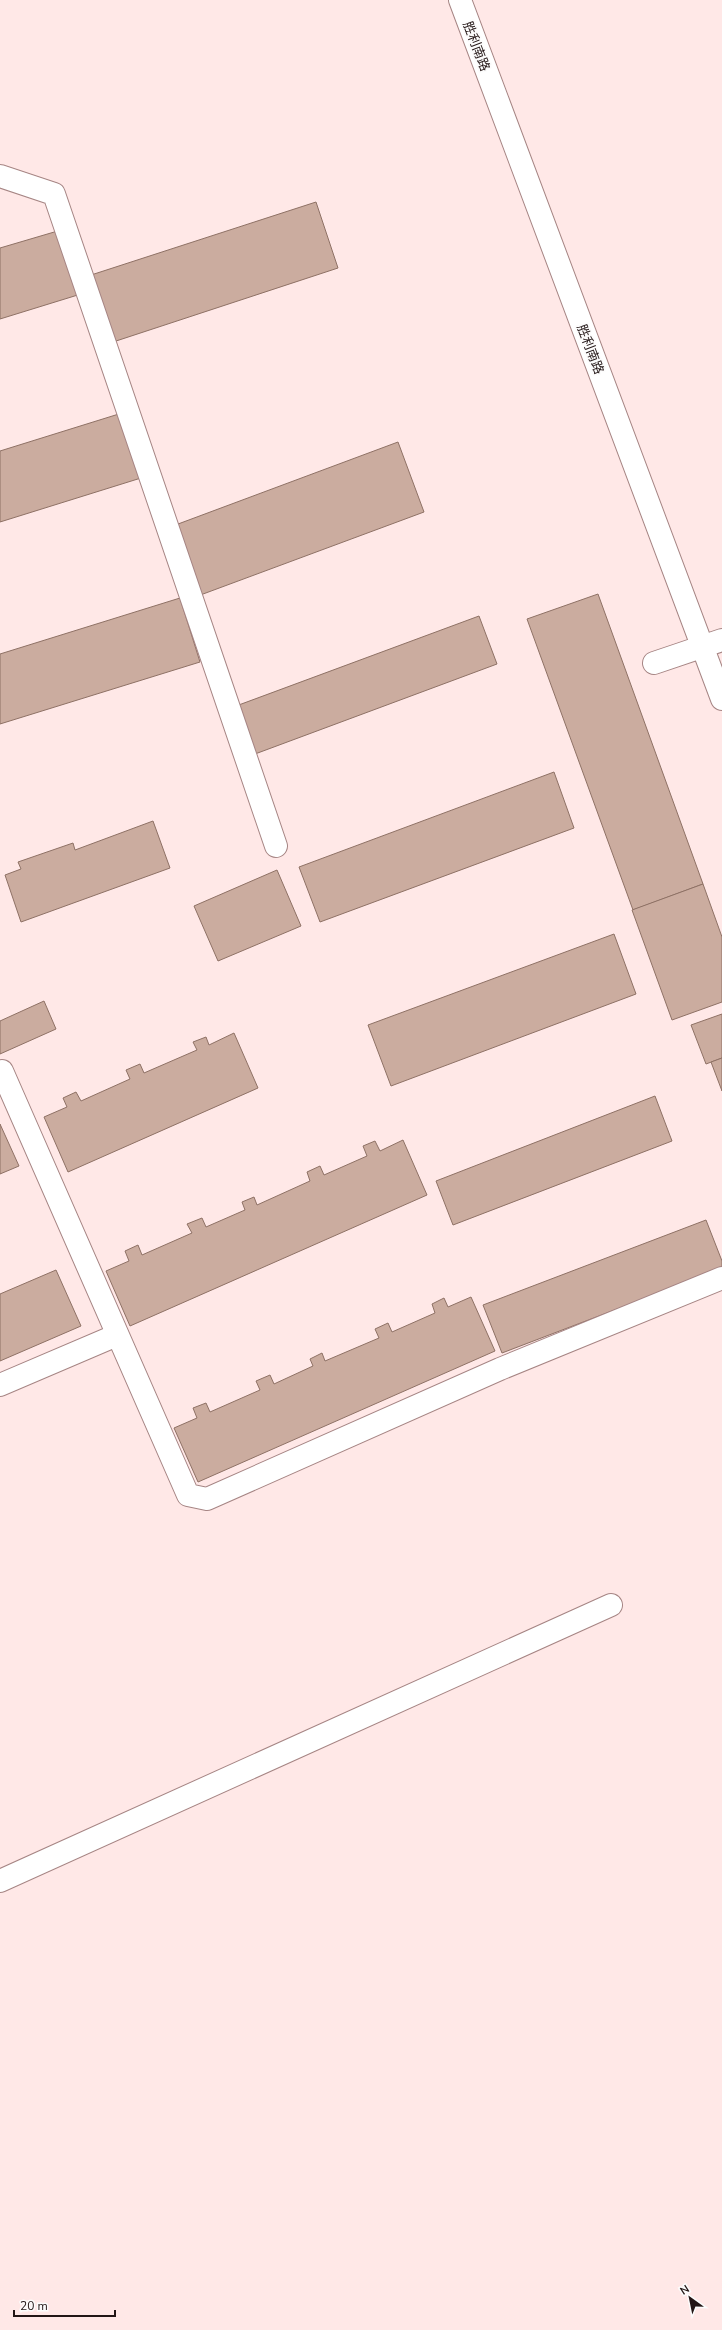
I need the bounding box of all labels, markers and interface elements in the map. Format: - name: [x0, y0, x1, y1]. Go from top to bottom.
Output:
- street label: 胜利南路: [458, 19, 494, 74]
- street label: 胜利南路: [572, 322, 608, 377]
- north arrow: [670, 2278, 710, 2318]
- text: N: [677, 2282, 692, 2299]
- scale bar: [14, 2292, 115, 2318]
- text: 20 m: [20, 2298, 48, 2314]

